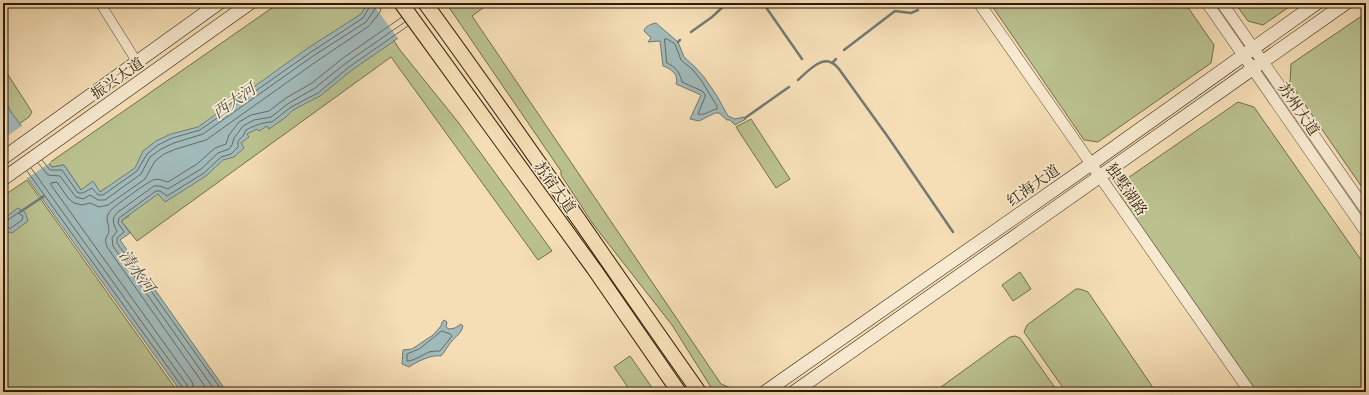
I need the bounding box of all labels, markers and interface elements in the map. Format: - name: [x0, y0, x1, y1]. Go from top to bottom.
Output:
- street label: 振兴大道: [87, 53, 147, 103]
- water label: 西大河: [208, 77, 262, 123]
- street label: 苏州大道: [1274, 79, 1324, 139]
- street label: 苏宿大道: [530, 157, 580, 217]
- street label: 独墅湖路: [1102, 159, 1152, 219]
- street label: 红海大道: [1003, 160, 1063, 210]
- water label: 清水河: [114, 245, 161, 299]

